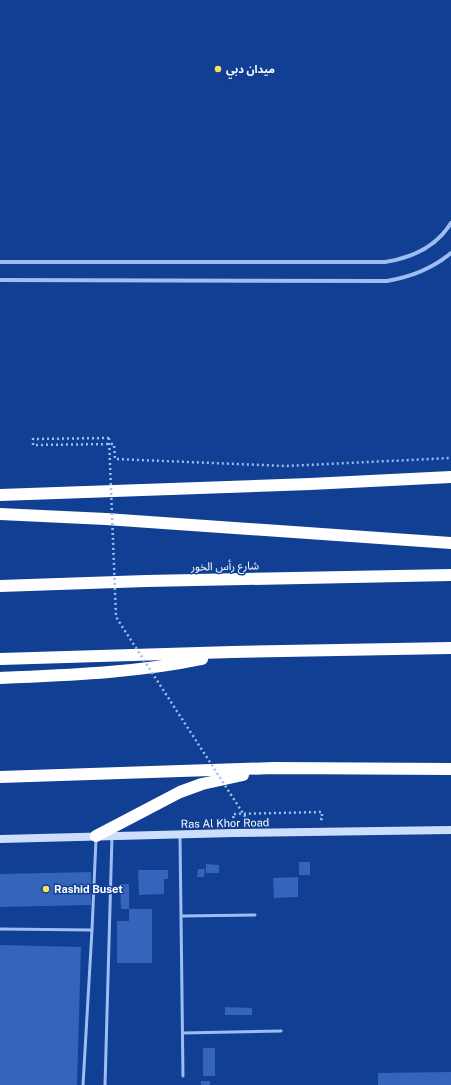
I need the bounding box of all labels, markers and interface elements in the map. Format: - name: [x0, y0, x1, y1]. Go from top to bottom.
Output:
- place label: ميدان دبي: [226, 63, 275, 79]
- marker: ميدان دبي: [213, 64, 223, 74]
- street label: شارع رأس الخور: [190, 559, 260, 575]
- street label: Ras Al Khor Road: [181, 816, 269, 830]
- place label: Rashid Buset: [54, 883, 123, 895]
- marker: Rashid Buset: [41, 884, 51, 894]

